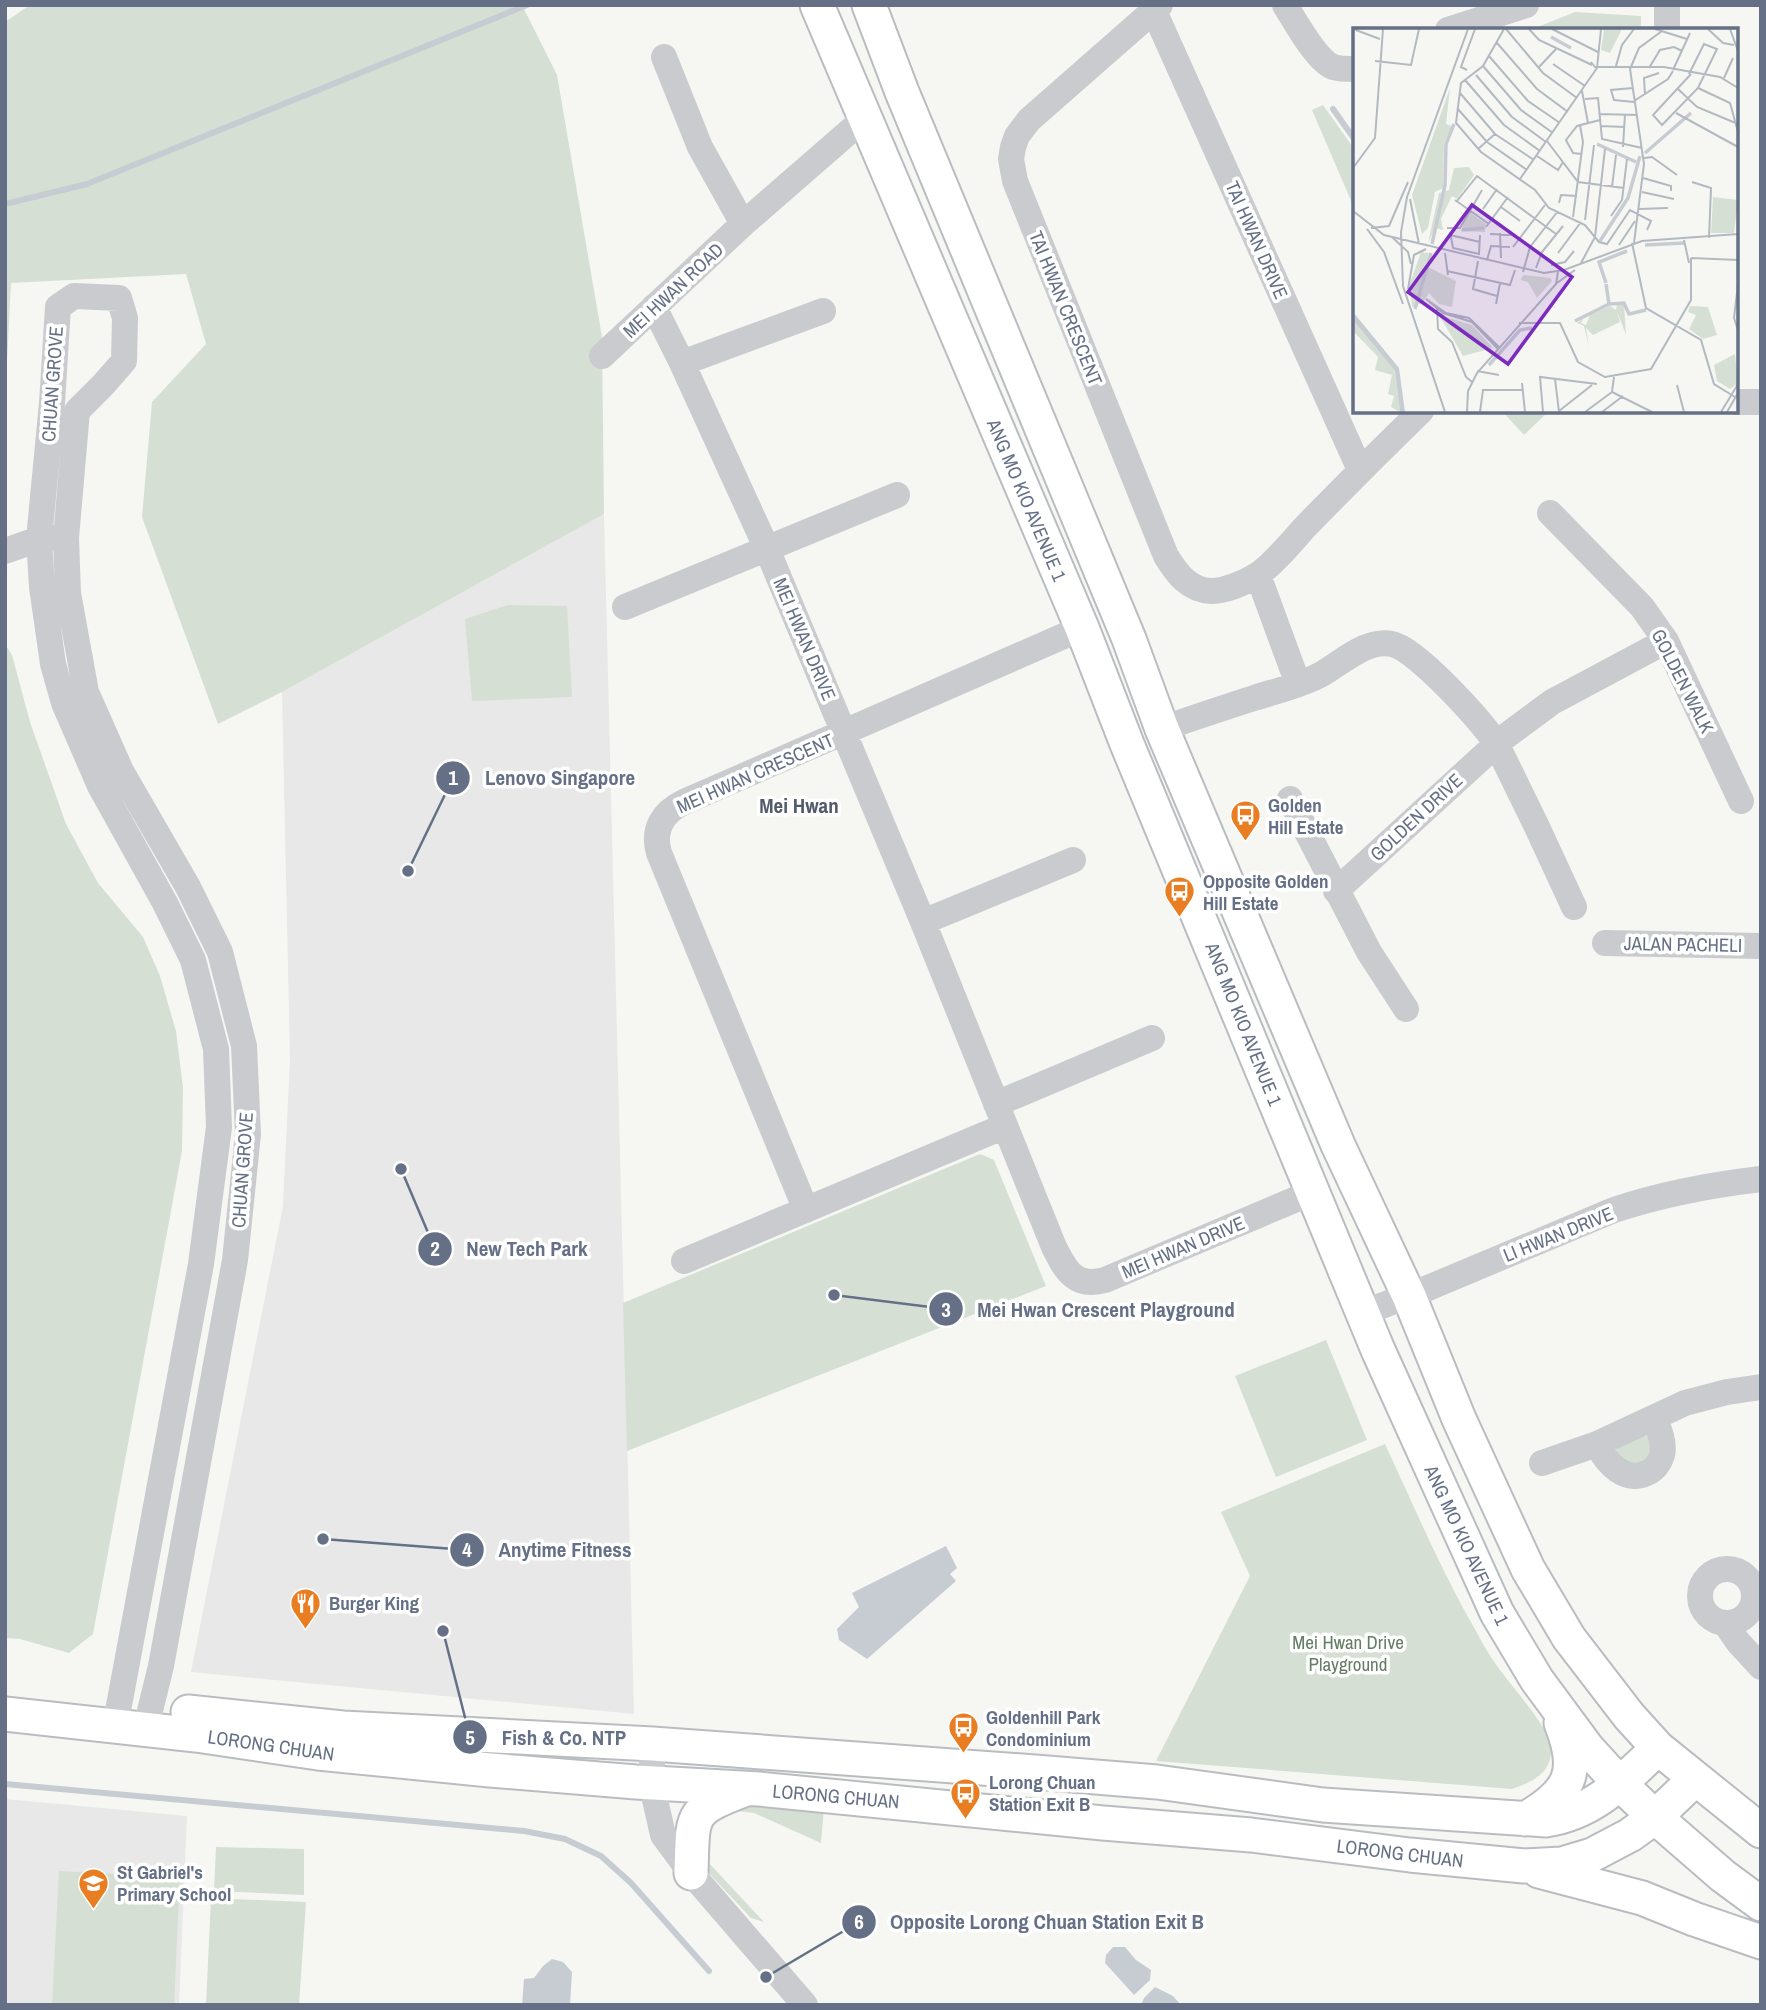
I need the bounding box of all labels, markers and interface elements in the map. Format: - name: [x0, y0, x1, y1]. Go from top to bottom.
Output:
- inset map: [1353, 28, 1738, 413]
- street label: TAI HWAN DRIVE: [1219, 177, 1295, 303]
- street label: TAI HWAN CRESCENT: [1023, 227, 1109, 390]
- street label: MEI HWAN ROAD: [617, 237, 729, 343]
- street label: CHUAN GROVE: [35, 325, 69, 443]
- street label: ANG MO KIO AVENUE 1: [981, 414, 1073, 585]
- street label: MEI HWAN DRIVE: [767, 574, 843, 704]
- street label: GOLDEN WALK: [1646, 624, 1721, 738]
- street label: MEI HWAN CRESCENT: [672, 727, 838, 819]
- callout: Lenovo Singapore: [436, 757, 649, 799]
- text: 1: [448, 763, 458, 792]
- text: Lenovo Singapore: [485, 763, 635, 792]
- street label: GOLDEN DRIVE: [1364, 767, 1468, 867]
- district label: Mei Hwan: [759, 791, 839, 820]
- place label: Golden Hill Estate: [1268, 792, 1344, 840]
- bus stop icon: Golden Hill Estate: [1228, 799, 1262, 843]
- place label: Opposite Golden Hill Estate: [1203, 868, 1329, 916]
- bus stop icon: Opposite Golden Hill Estate: [1163, 875, 1197, 919]
- street label: JALAN PACHELI: [1624, 930, 1742, 958]
- street label: ANG MO KIO AVENUE 1: [1199, 938, 1289, 1110]
- street label: CHUAN GROVE: [225, 1111, 259, 1229]
- street label: LI HWAN DRIVE: [1499, 1200, 1617, 1268]
- street label: MEI HWAN DRIVE: [1118, 1209, 1248, 1285]
- callout: New Tech Park: [418, 1228, 602, 1270]
- text: 2: [430, 1234, 440, 1263]
- text: New Tech Park: [466, 1234, 588, 1263]
- callout: Mei Hwan Crescent Playground: [929, 1288, 1249, 1330]
- text: 3: [941, 1295, 951, 1324]
- text: Mei Hwan Crescent Playground: [977, 1295, 1235, 1324]
- street label: ANG MO KIO AVENUE 1: [1418, 1460, 1516, 1630]
- callout: Anytime Fitness: [449, 1529, 645, 1571]
- text: 4: [462, 1535, 472, 1564]
- text: Anytime Fitness: [498, 1535, 632, 1564]
- restaurant icon: Burger King: [289, 1586, 323, 1630]
- place label: Burger King: [329, 1590, 420, 1616]
- park label: Mei Hwan Drive Playground: [1292, 1629, 1404, 1677]
- place label: Goldenhill Park Condominium: [986, 1704, 1101, 1752]
- bus stop icon: Goldenhill Park Condominium: [946, 1711, 980, 1755]
- callout: Fish & Co. NTP: [453, 1716, 640, 1758]
- street label: LORONG CHUAN: [206, 1723, 336, 1767]
- text: 5: [465, 1723, 475, 1752]
- text: Fish & Co. NTP: [502, 1723, 626, 1752]
- place label: Lorong Chuan Station Exit B: [989, 1769, 1095, 1817]
- bus stop icon: Lorong Chuan Station Exit B: [949, 1776, 983, 1820]
- street label: LORONG CHUAN: [771, 1778, 901, 1814]
- street label: LORONG CHUAN: [1335, 1832, 1465, 1874]
- place label: St Gabriel's Primary School: [117, 1859, 231, 1907]
- school or university icon: St Gabriel's Primary School: [77, 1866, 111, 1910]
- callout: Opposite Lorong Chuan Station Exit B: [841, 1901, 1218, 1943]
- text: 6: [854, 1907, 864, 1936]
- text: Opposite Lorong Chuan Station Exit B: [890, 1907, 1204, 1936]

